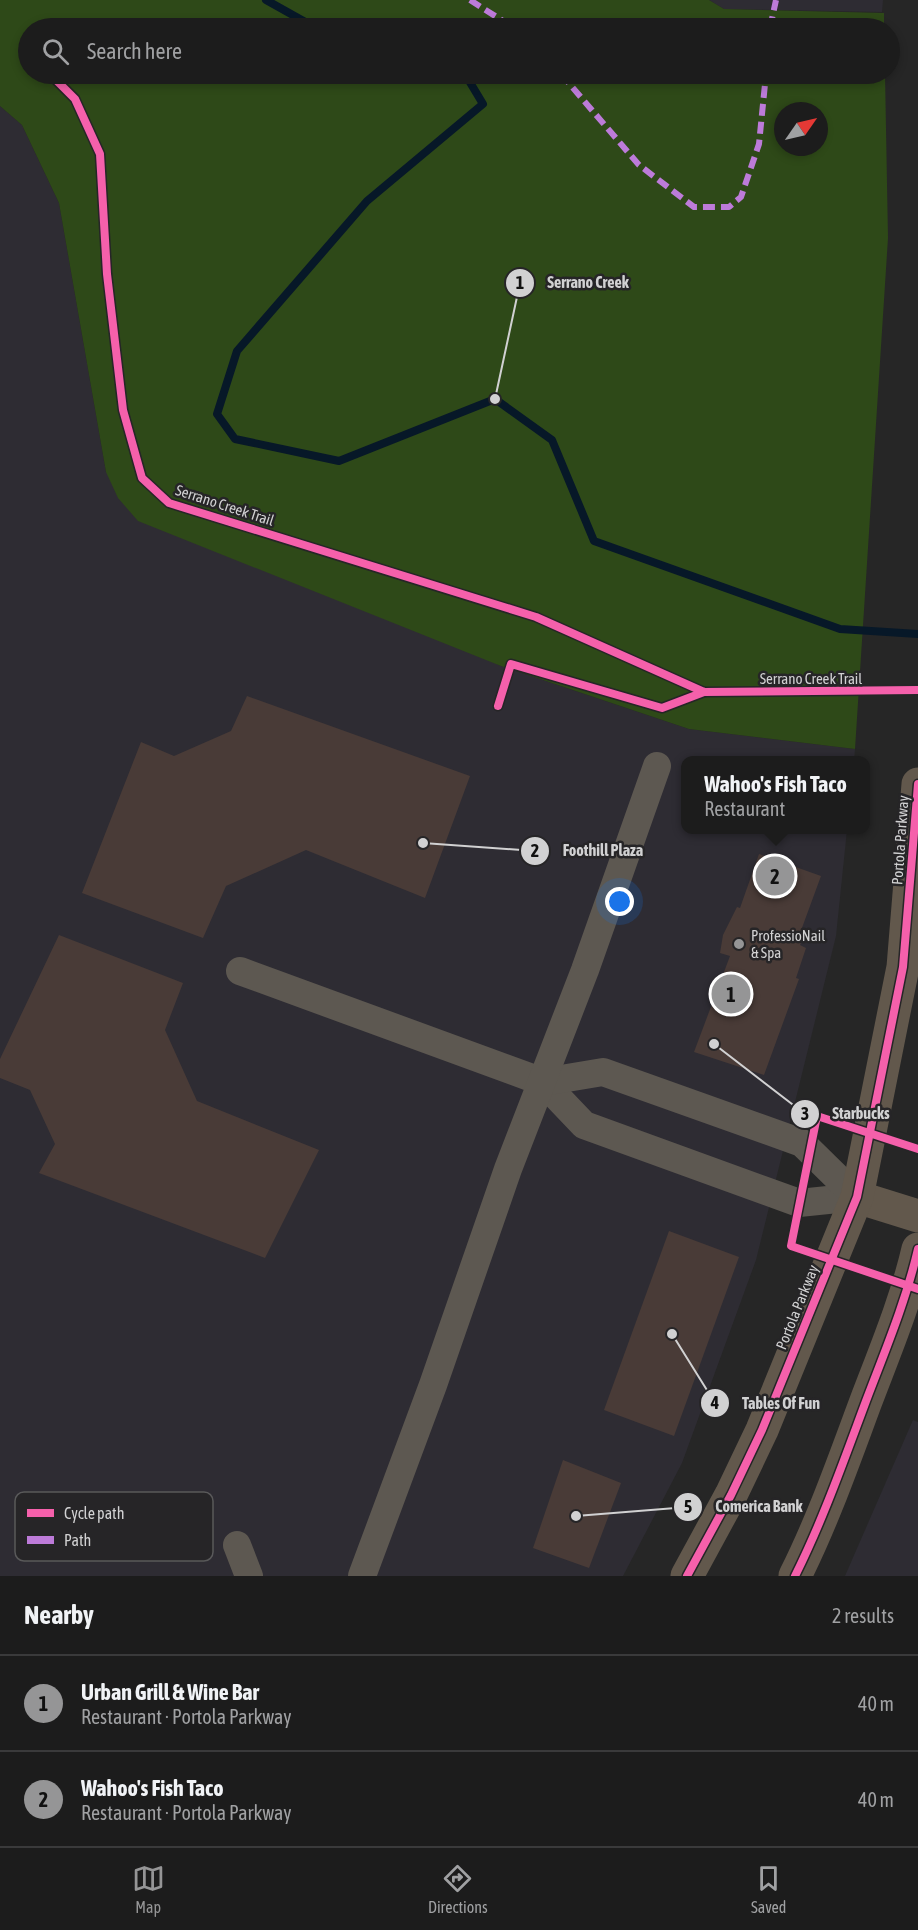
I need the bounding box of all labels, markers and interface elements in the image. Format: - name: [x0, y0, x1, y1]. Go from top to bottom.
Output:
- search box: [18, 18, 900, 84]
- icon: search: [39, 35, 72, 68]
- text: Search here: [87, 38, 182, 64]
- north arrow: [774, 102, 828, 156]
- callout: Serrano Creek: [505, 266, 641, 300]
- text: 1: [516, 272, 524, 293]
- text: Serrano Creek: [547, 273, 630, 291]
- street label: Serrano Creek Trail: [174, 481, 276, 529]
- street label: Serrano Creek Trail: [760, 670, 862, 687]
- popup: [681, 756, 870, 834]
- text: Wahoo's Fish Taco: [704, 771, 847, 797]
- street label: Portola Parkway: [888, 795, 912, 885]
- text: Restaurant: [704, 797, 785, 820]
- callout: Foothill Plaza: [520, 834, 655, 868]
- text: 2: [531, 840, 539, 861]
- text: Foothill Plaza: [563, 841, 643, 859]
- pin: 2: [756, 854, 794, 898]
- your location: [605, 887, 634, 916]
- place label: ProfessioNail & Spa: [751, 927, 825, 961]
- marker: ProfessioNail & Spa: [732, 937, 746, 951]
- pin: 1: [712, 972, 750, 1016]
- callout: Starbucks: [790, 1097, 901, 1131]
- text: 3: [801, 1103, 809, 1124]
- text: Starbucks: [832, 1104, 890, 1122]
- street label: Portola Parkway: [772, 1262, 822, 1352]
- callout: Tables Of Fun: [700, 1386, 832, 1420]
- text: 4: [710, 1392, 719, 1413]
- text: Tables Of Fun: [742, 1394, 820, 1412]
- callout: Comerica Bank: [673, 1490, 814, 1524]
- legend: [15, 1492, 213, 1561]
- text: 5: [684, 1496, 692, 1517]
- text: Comerica Bank: [715, 1497, 804, 1515]
- text: Cycle path: [64, 1504, 124, 1523]
- text: Path: [64, 1531, 91, 1549]
- text: Nearby: [24, 1600, 94, 1630]
- text: 2 results: [832, 1604, 894, 1627]
- text: Urban Grill & Wine Bar: [81, 1679, 259, 1705]
- text: 1: [39, 1692, 48, 1715]
- text: 40 m: [858, 1692, 894, 1715]
- text: Restaurant · Portola Parkway: [81, 1705, 292, 1728]
- text: Wahoo's Fish Taco: [81, 1775, 224, 1801]
- text: 2: [39, 1788, 48, 1811]
- text: 40 m: [858, 1788, 894, 1811]
- text: Restaurant · Portola Parkway: [81, 1801, 292, 1824]
- tab: Map: [132, 1862, 165, 1916]
- tab: Directions: [428, 1862, 488, 1916]
- tab: Saved: [751, 1862, 786, 1916]

